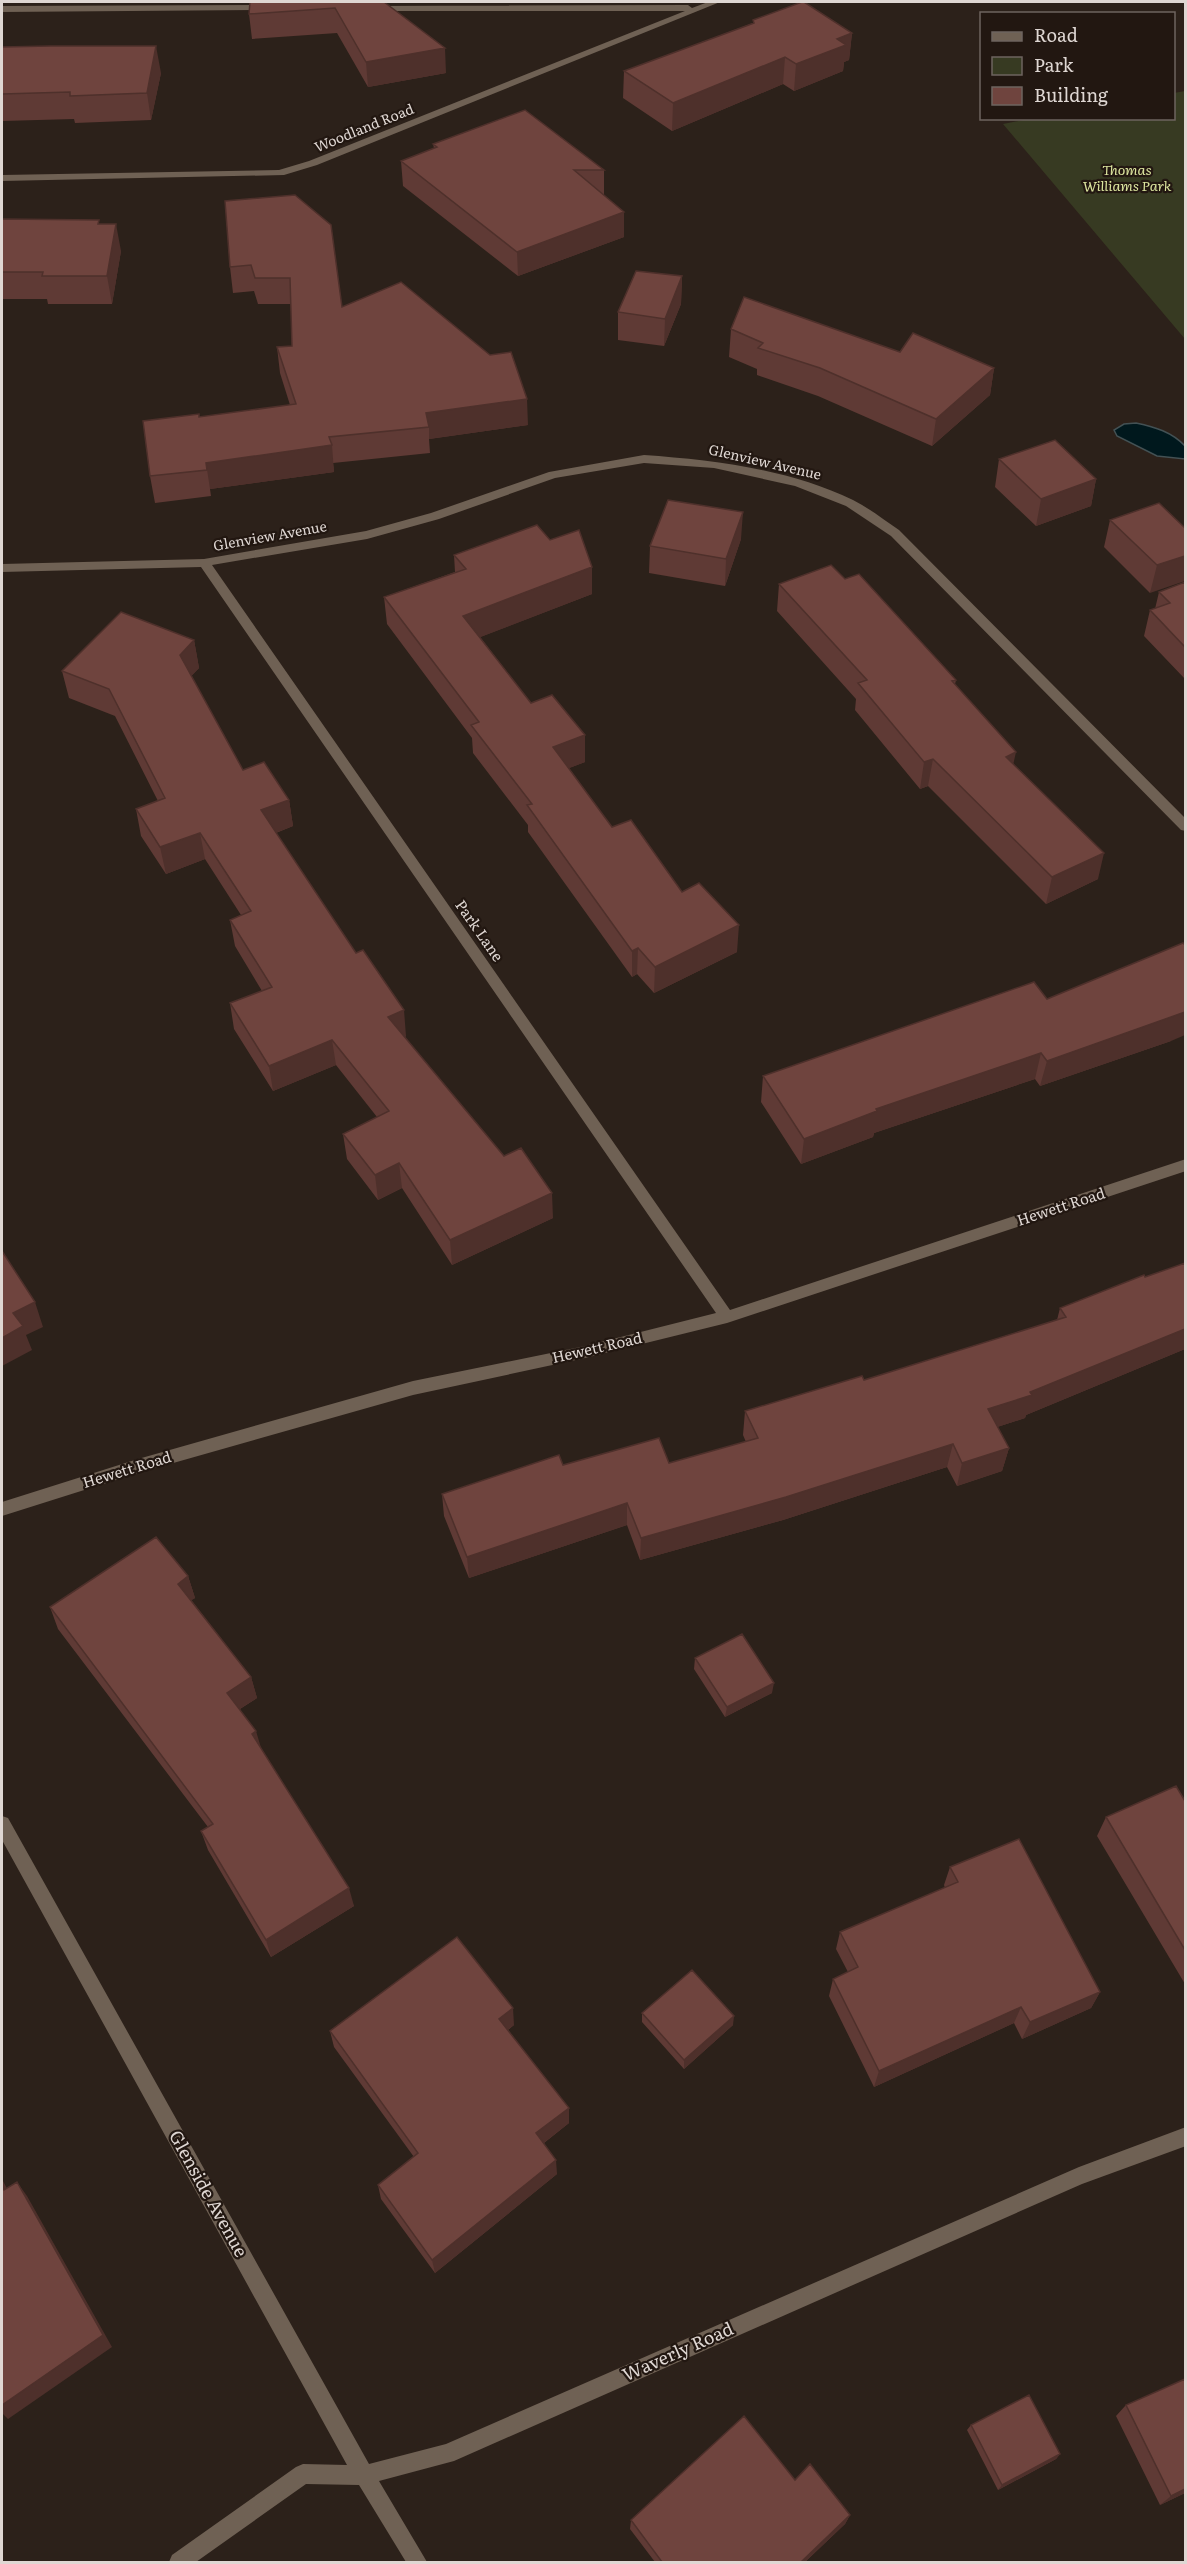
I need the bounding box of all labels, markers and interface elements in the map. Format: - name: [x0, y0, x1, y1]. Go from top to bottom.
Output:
- legend: [980, 12, 1175, 120]
- text: Road: [1034, 21, 1078, 48]
- text: Park: [1034, 51, 1075, 78]
- text: Building: [1034, 81, 1109, 108]
- street label: Woodland Road: [311, 98, 417, 156]
- park label: Thomas Williams Park: [1083, 159, 1172, 195]
- street label: Glenview Avenue: [707, 438, 823, 484]
- street label: Glenview Avenue: [211, 515, 328, 555]
- street label: Park Lane: [450, 894, 510, 966]
- street label: Hewett Road: [1013, 1180, 1108, 1231]
- street label: Hewett Road: [549, 1325, 644, 1368]
- street label: Hewett Road: [79, 1444, 174, 1493]
- street label: Glenside Avenue: [163, 2125, 255, 2262]
- street label: Waverly Road: [618, 2314, 737, 2387]

